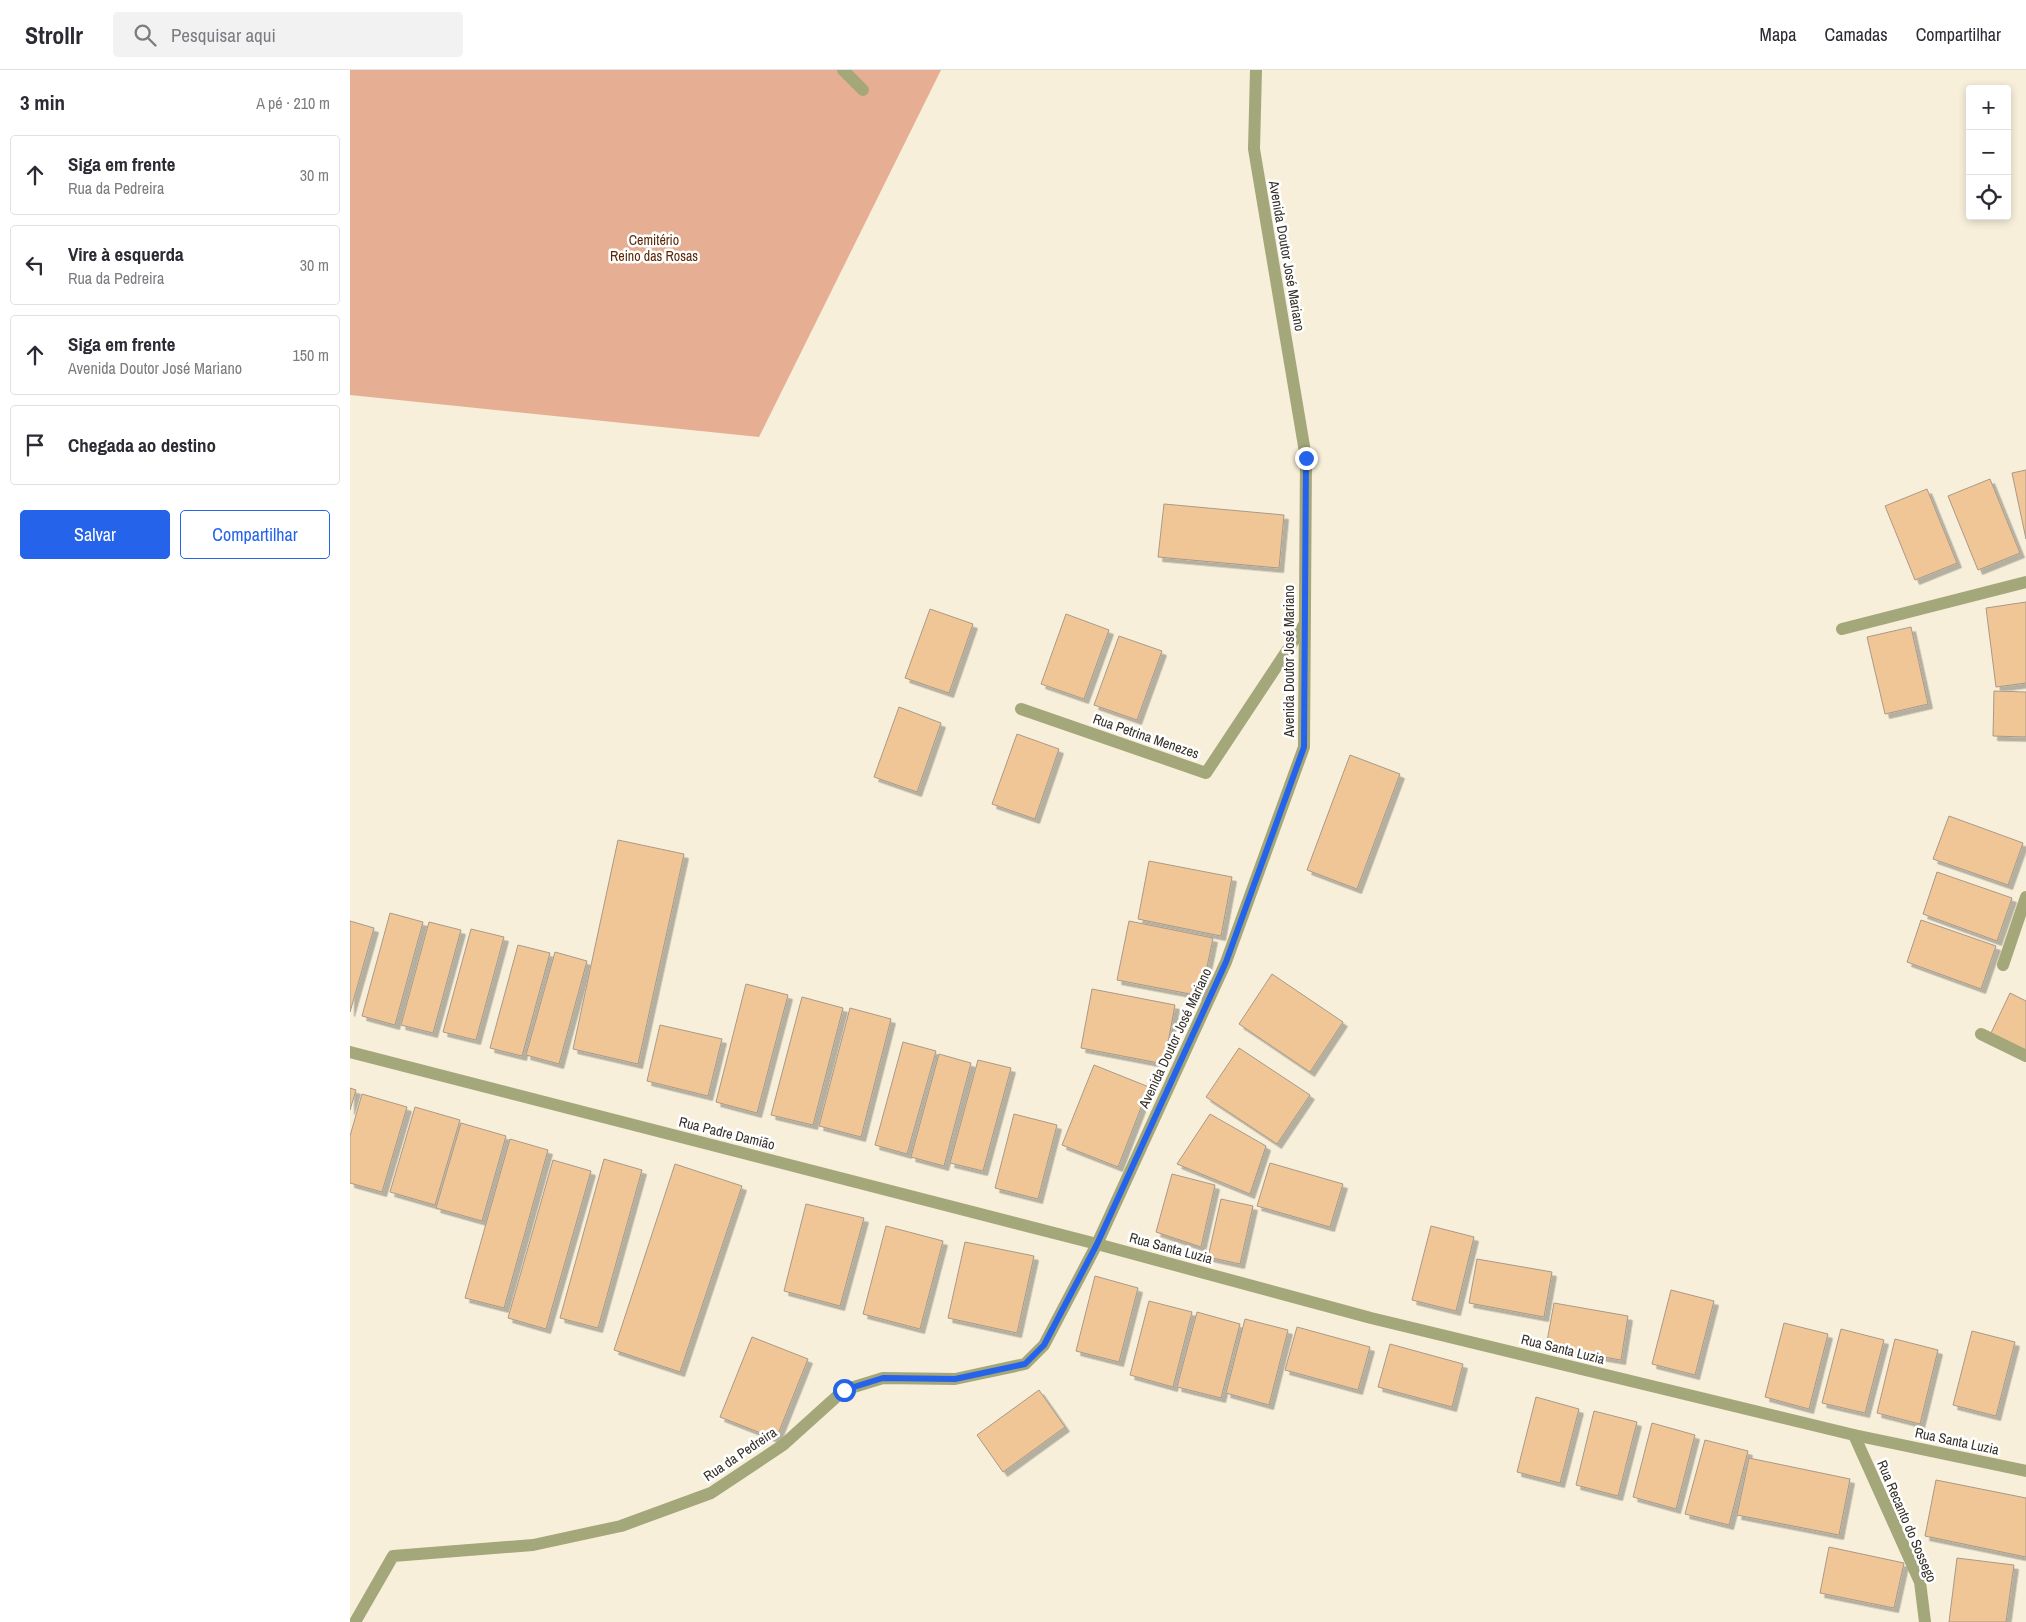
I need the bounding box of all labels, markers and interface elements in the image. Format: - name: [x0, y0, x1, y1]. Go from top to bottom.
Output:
- search box: [113, 12, 463, 57]
- text: Strollr: [25, 19, 83, 51]
- icon: search: [131, 21, 159, 49]
- text: Pesquisar aqui: [171, 22, 276, 48]
- text: Mapa: [1760, 22, 1797, 47]
- text: Camadas: [1825, 22, 1888, 47]
- text: Compartilhar: [1916, 22, 2001, 47]
- map controls: [1966, 85, 2011, 220]
- button: +: [1966, 85, 2011, 130]
- text: 3 min: [20, 88, 65, 117]
- text: A pé · 210 m: [256, 92, 330, 114]
- button: −: [1966, 130, 2011, 175]
- text: Siga em frente: [68, 151, 175, 177]
- icon: ahead: [21, 161, 49, 189]
- text: 30 m: [300, 164, 329, 186]
- button: locate: [1966, 175, 2011, 220]
- text: Rua da Pedreira: [68, 177, 164, 199]
- street label: Avenida Doutor José Mariano: [1265, 178, 1309, 333]
- park label: Cemitério Reino das Rosas: [610, 231, 698, 265]
- text: Vire à esquerda: [68, 241, 184, 267]
- icon: left: [21, 251, 49, 279]
- text: 30 m: [300, 254, 329, 276]
- text: Rua da Pedreira: [68, 267, 164, 289]
- text: Siga em frente: [68, 331, 175, 357]
- icon: ahead: [21, 341, 49, 369]
- text: 150 m: [293, 344, 329, 366]
- text: Avenida Doutor José Mariano: [68, 357, 242, 379]
- icon: arrive: [21, 431, 49, 459]
- text: Chegada ao destino: [68, 432, 216, 458]
- route end: [1295, 447, 1318, 470]
- button: Salvar: [20, 510, 170, 559]
- button: Compartilhar: [180, 510, 330, 559]
- street label: Avenida Doutor José Mariano: [1280, 585, 1298, 738]
- street label: Rua Petrina Menezes: [1091, 709, 1202, 763]
- street label: Avenida Doutor José Mariano: [1134, 965, 1215, 1112]
- street label: Rua Padre Damião: [677, 1112, 777, 1154]
- street label: Rua Santa Luzia: [1127, 1228, 1215, 1268]
- street label: Rua Santa Luzia: [1519, 1330, 1607, 1368]
- route start: [833, 1379, 856, 1402]
- street label: Rua da Pedreira: [700, 1423, 780, 1485]
- street label: Rua Santa Luzia: [1913, 1423, 2001, 1459]
- street label: Rua Recanto do Sossego: [1873, 1457, 1941, 1585]

